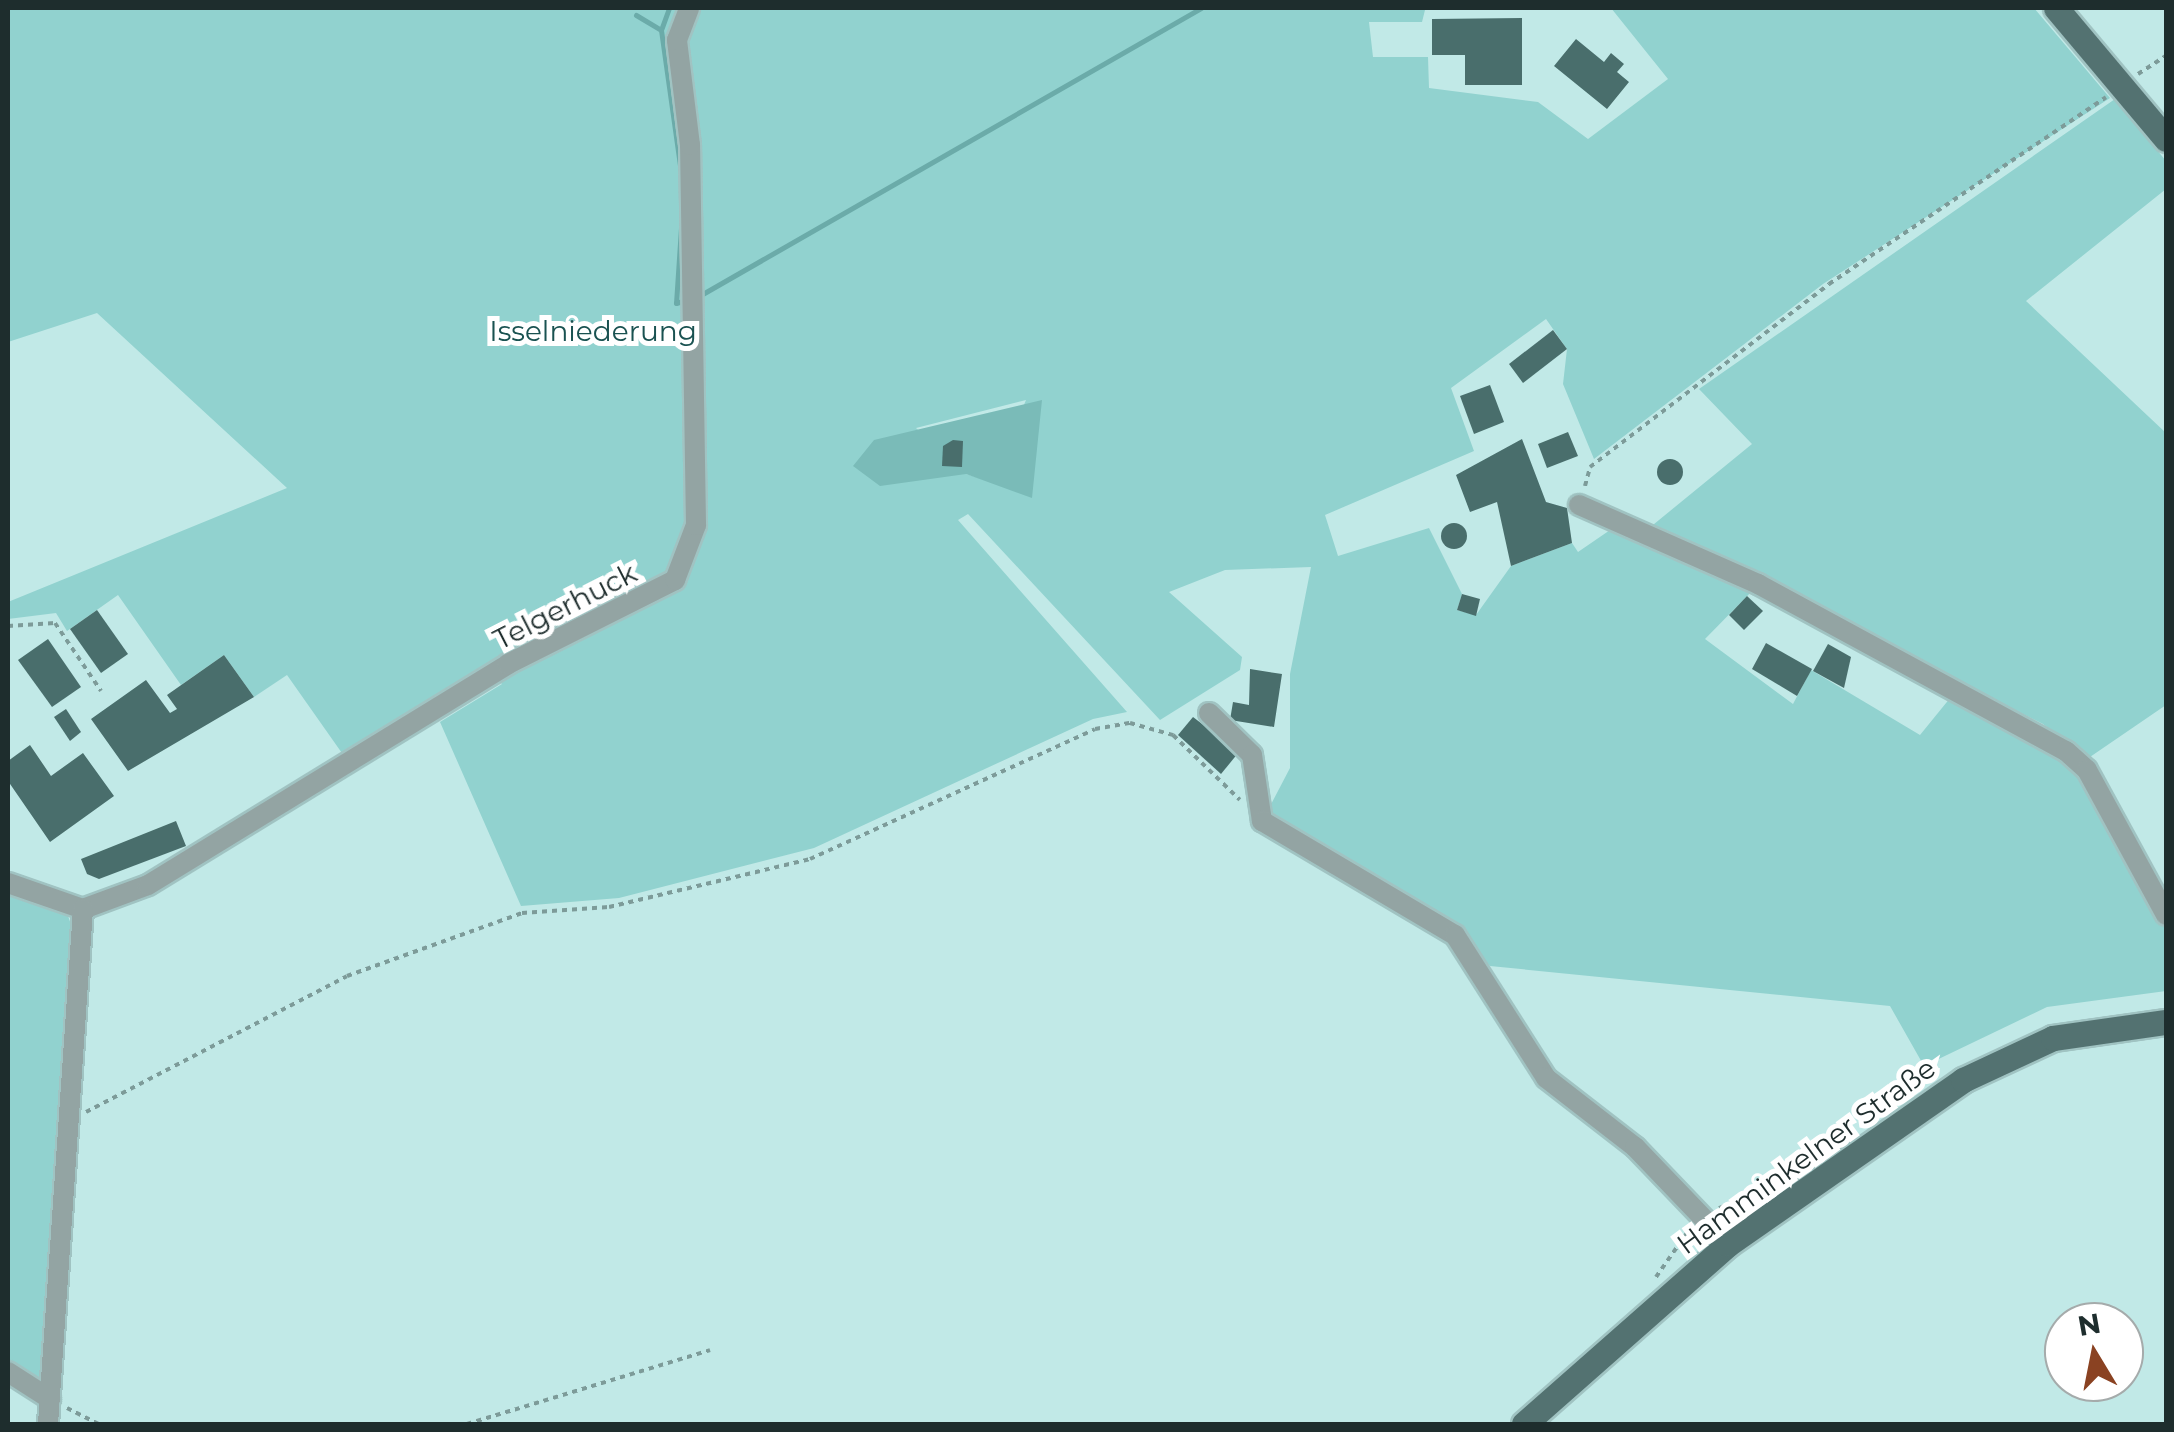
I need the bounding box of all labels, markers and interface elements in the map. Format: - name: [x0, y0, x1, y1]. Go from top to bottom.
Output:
- park label: Isselniederung: [489, 314, 697, 348]
- street label: Telgerhuck: [488, 556, 642, 656]
- street label: Hamminkelner Straße: [1670, 1051, 1942, 1261]
- north arrow: [2044, 1302, 2144, 1402]
- text: N: [2075, 1306, 2103, 1343]

